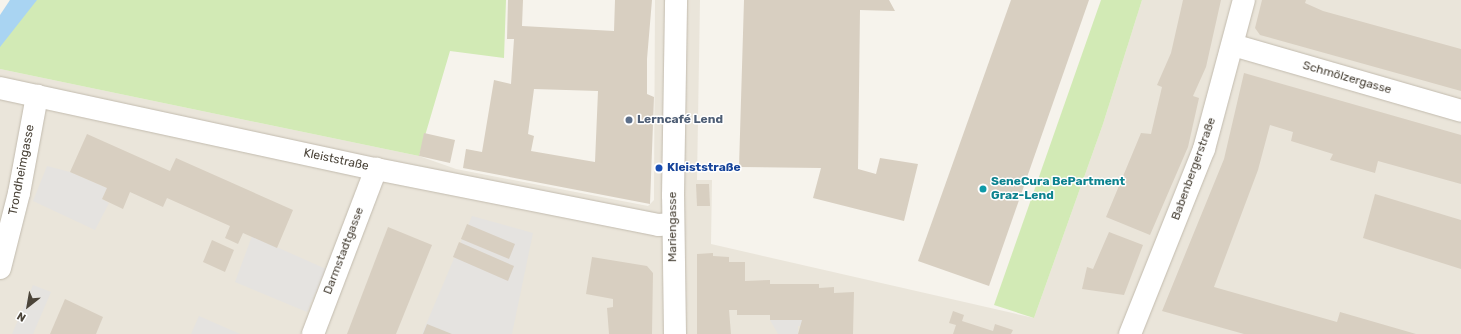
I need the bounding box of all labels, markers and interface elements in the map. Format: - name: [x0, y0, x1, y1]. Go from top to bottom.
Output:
- street label: Schmölzergasse: [1301, 58, 1393, 98]
- place label: Lerncafé Lend: [637, 113, 723, 127]
- marker: Lerncafé Lend: [624, 115, 634, 125]
- street label: Babenbergerstraße: [1169, 116, 1219, 222]
- street label: Trondheimgasse: [6, 123, 38, 217]
- street label: Kleiststraße: [302, 146, 370, 174]
- place label: Kleiststraße: [667, 161, 741, 175]
- marker: Kleiststraße: [654, 163, 664, 173]
- place label: SeneCura BePartment Graz-Lend: [991, 175, 1125, 203]
- marker: SeneCura BePartment Graz-Lend: [978, 184, 988, 194]
- street label: Mariengasse: [666, 192, 680, 262]
- street label: Darmstadtgasse: [321, 205, 367, 297]
- north arrow: [8, 286, 48, 326]
- text: N: [15, 309, 28, 324]

